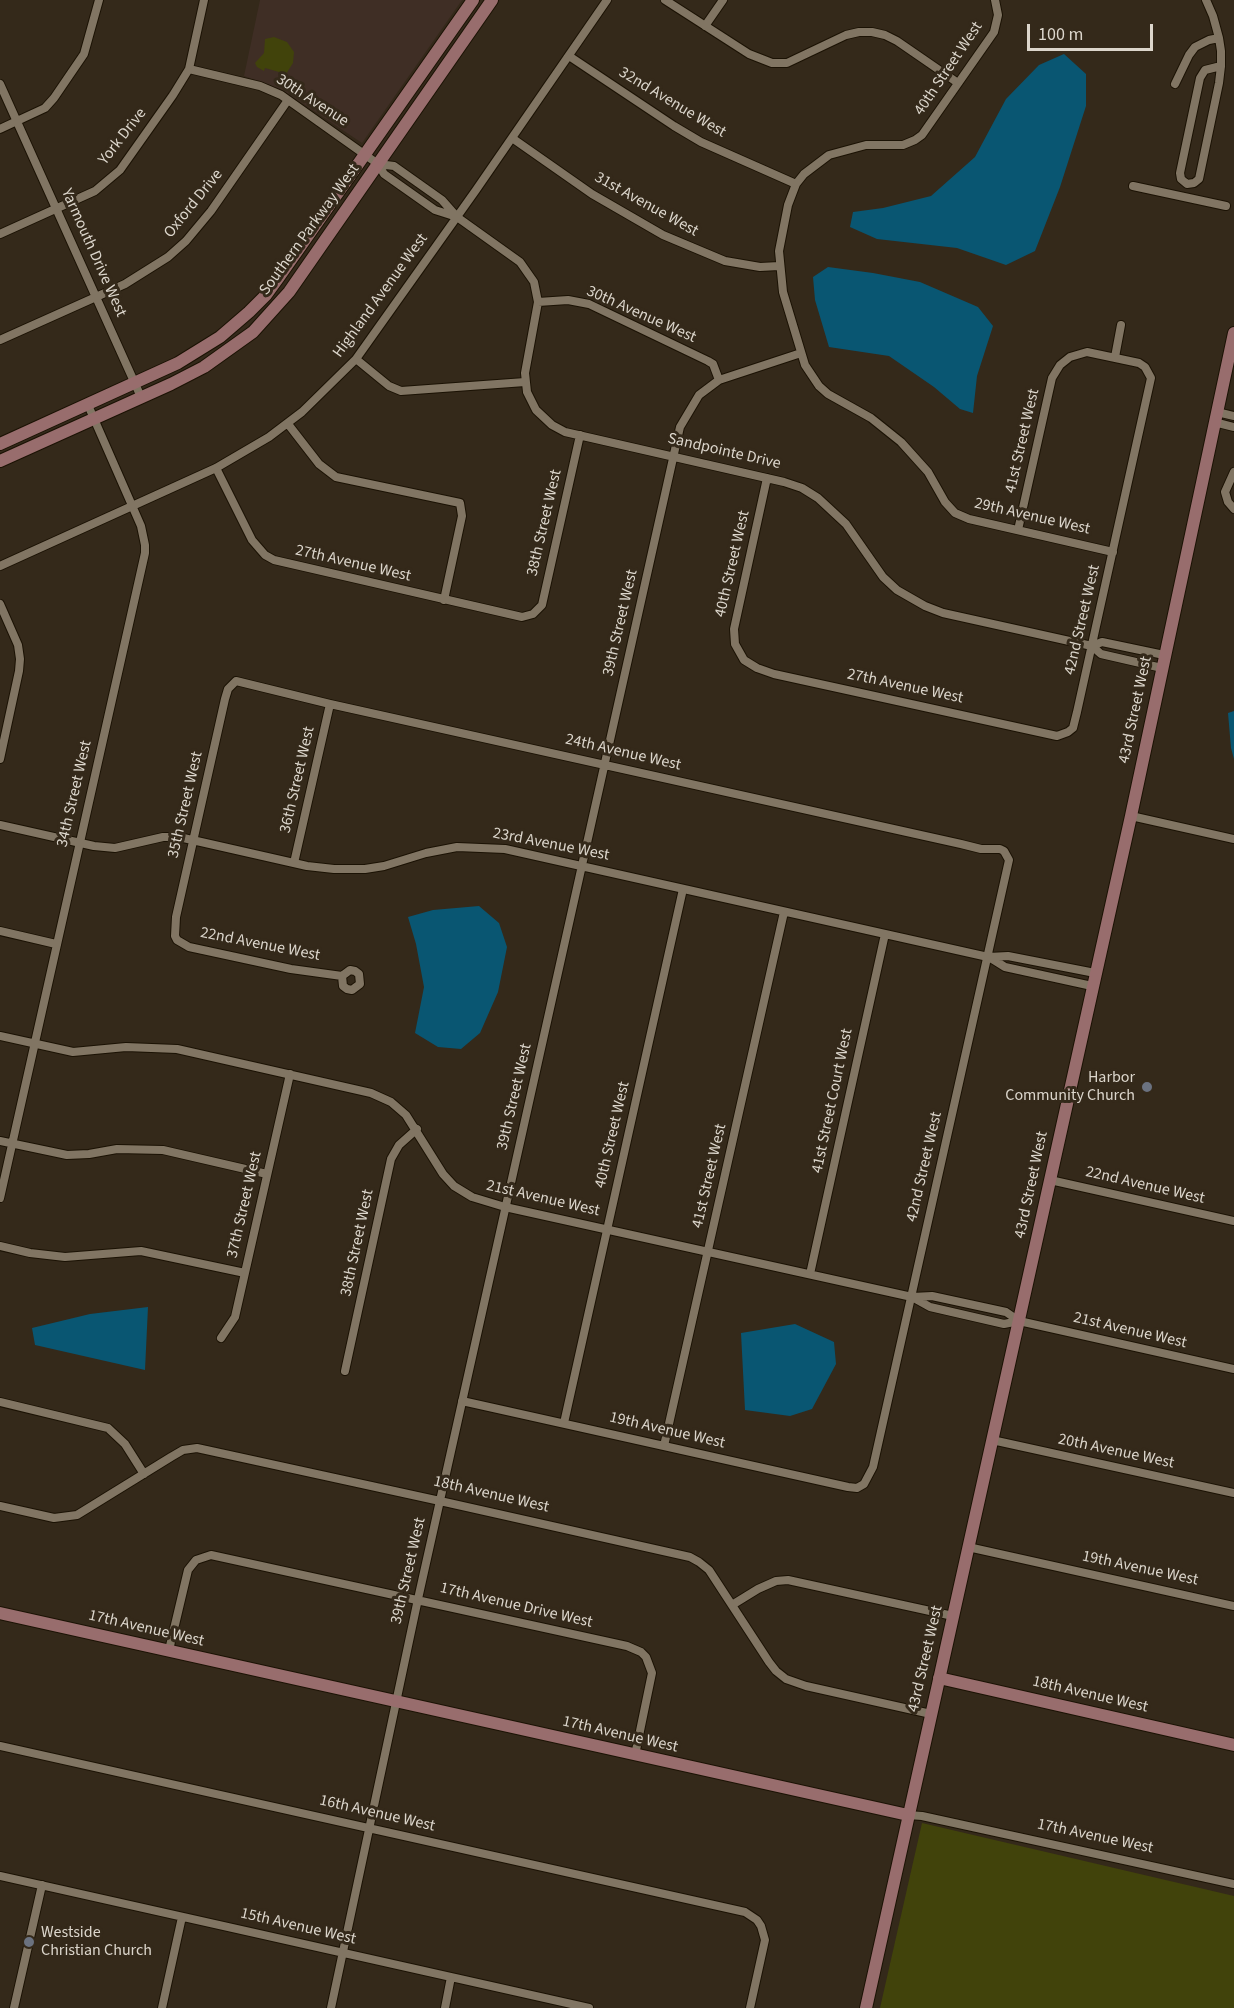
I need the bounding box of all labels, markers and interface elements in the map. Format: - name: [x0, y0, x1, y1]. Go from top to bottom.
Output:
- scale bar: [1030, 12, 1156, 50]
- street label: 40th Street West: [911, 19, 987, 119]
- text: 100 m: [1038, 22, 1083, 47]
- street label: 32nd Avenue West: [615, 63, 729, 143]
- street label: 30th Avenue: [272, 70, 352, 132]
- street label: York Drive: [95, 105, 151, 169]
- street label: Southern Parkway West: [256, 161, 364, 299]
- street label: Oxford Drive: [160, 166, 228, 242]
- street label: 31st Avenue West: [591, 169, 701, 241]
- street label: Yarmouth Drive West: [56, 186, 130, 320]
- street label: Highland Avenue West: [329, 230, 433, 362]
- street label: 30th Avenue West: [583, 282, 699, 348]
- street label: 41st Street West: [1002, 387, 1044, 495]
- street label: Sandpointe Drive: [666, 430, 782, 474]
- street label: 38th Street West: [523, 468, 567, 578]
- street label: 29th Avenue West: [972, 494, 1092, 540]
- street label: 40th Street West: [711, 509, 755, 619]
- street label: 27th Avenue West: [293, 541, 413, 587]
- street label: 42nd Street West: [1061, 563, 1105, 677]
- street label: 39th Street West: [599, 568, 643, 678]
- street label: 43rd Street West: [1115, 655, 1157, 765]
- street label: 27th Avenue West: [845, 665, 965, 709]
- street label: 36th Street West: [276, 725, 320, 835]
- street label: 24th Avenue West: [563, 730, 683, 776]
- street label: 34th Street West: [53, 739, 97, 849]
- street label: 35th Street West: [164, 750, 208, 860]
- street label: 23rd Avenue West: [491, 824, 611, 866]
- street label: 22nd Avenue West: [199, 924, 321, 966]
- street label: 41st Street Court West: [808, 1027, 858, 1175]
- street label: 39th Street West: [493, 1042, 537, 1152]
- place label: Harbor Community Church: [1005, 1068, 1135, 1106]
- street label: 40th Street West: [591, 1080, 635, 1190]
- marker: Harbor Community Church: [1140, 1080, 1154, 1094]
- street label: 42nd Street West: [903, 1110, 947, 1224]
- street label: 41st Street West: [689, 1122, 731, 1230]
- street label: 43rd Street West: [1011, 1130, 1053, 1240]
- street label: 37th Street West: [223, 1150, 267, 1260]
- street label: 22nd Avenue West: [1084, 1163, 1206, 1209]
- street label: 21st Avenue West: [484, 1177, 602, 1221]
- street label: 38th Street West: [337, 1188, 379, 1298]
- street label: 21st Avenue West: [1071, 1309, 1189, 1353]
- street label: 19th Avenue West: [607, 1408, 727, 1454]
- street label: 20th Avenue West: [1056, 1430, 1176, 1474]
- street label: 18th Avenue West: [431, 1472, 551, 1518]
- street label: 39th Street West: [387, 1516, 431, 1626]
- street label: 19th Avenue West: [1080, 1547, 1200, 1591]
- street label: 17th Avenue Drive West: [438, 1579, 594, 1633]
- street label: 43rd Street West: [904, 1604, 948, 1714]
- street label: 17th Avenue West: [86, 1606, 206, 1652]
- street label: 18th Avenue West: [1030, 1672, 1150, 1718]
- street label: 17th Avenue West: [560, 1712, 680, 1758]
- street label: 16th Avenue West: [317, 1791, 437, 1837]
- street label: 17th Avenue West: [1035, 1815, 1155, 1859]
- street label: 15th Avenue West: [238, 1904, 358, 1950]
- place label: Westside Christian Church: [41, 1923, 152, 1961]
- marker: Westside Christian Church: [22, 1935, 36, 1949]

